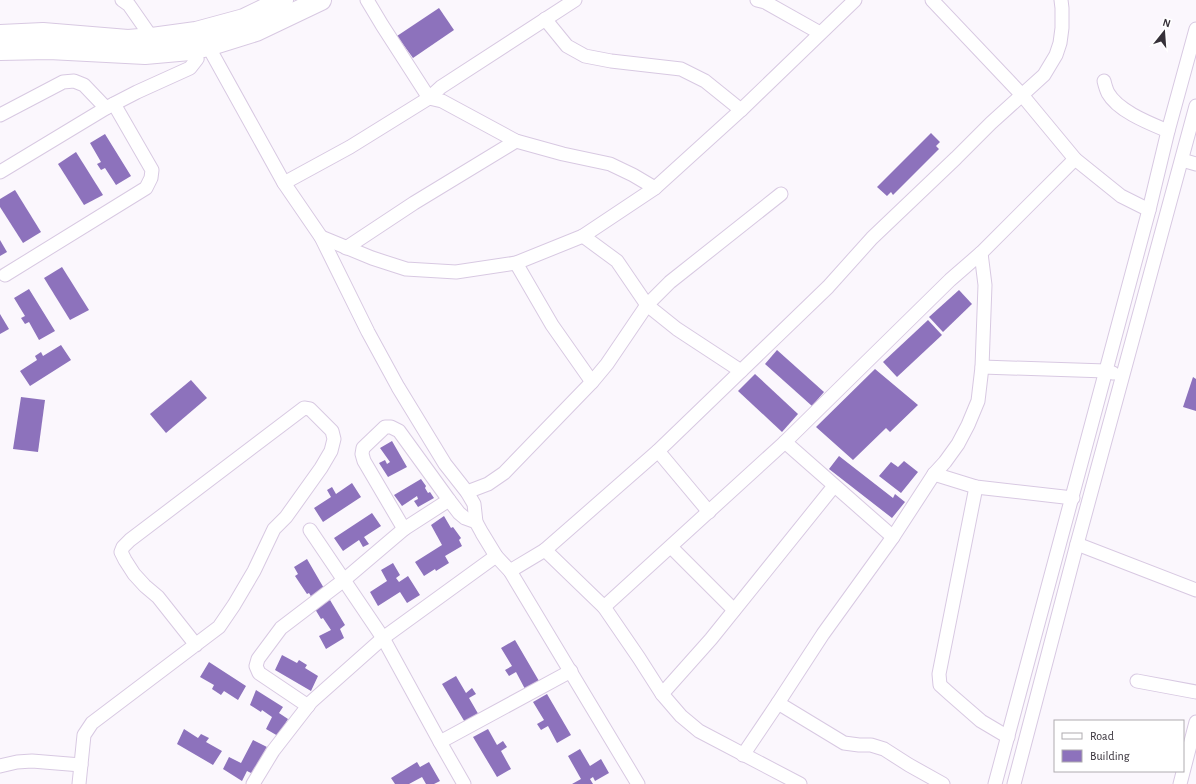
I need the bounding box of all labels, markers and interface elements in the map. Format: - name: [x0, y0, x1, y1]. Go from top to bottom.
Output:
- north arrow: [1144, 12, 1184, 52]
- text: N: [1162, 17, 1172, 29]
- legend: [1054, 720, 1184, 772]
- text: Road: [1090, 730, 1114, 742]
- text: Building: [1090, 750, 1130, 762]

